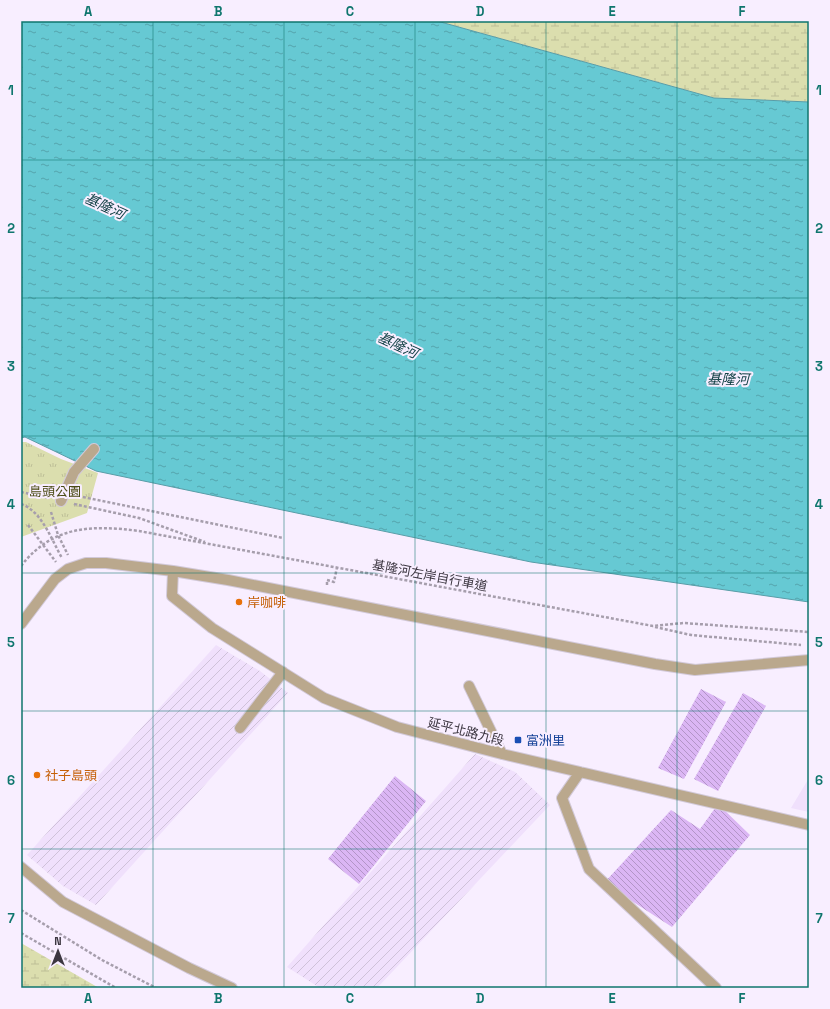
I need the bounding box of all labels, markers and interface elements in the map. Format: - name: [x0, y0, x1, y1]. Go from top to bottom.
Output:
- text: A: [84, 3, 93, 20]
- text: B: [214, 3, 223, 20]
- text: C: [346, 3, 354, 20]
- text: D: [476, 3, 485, 20]
- text: E: [608, 3, 616, 20]
- text: F: [739, 3, 746, 20]
- text: 1: [8, 82, 14, 99]
- text: 1: [816, 82, 822, 99]
- water label: 基隆河: [82, 189, 131, 224]
- text: 2: [7, 220, 15, 237]
- text: 2: [815, 220, 823, 237]
- water label: 基隆河: [375, 328, 424, 363]
- text: 3: [7, 358, 15, 375]
- text: 3: [815, 358, 823, 375]
- water label: 基隆河: [707, 370, 752, 388]
- park label: 島頭公園: [29, 483, 81, 500]
- text: 4: [7, 496, 15, 513]
- text: 4: [815, 496, 823, 513]
- street label: 基隆河左岸自行車道: [371, 556, 489, 595]
- place label: 岸咖啡: [247, 594, 286, 611]
- marker: 岸咖啡: [234, 597, 244, 607]
- text: 5: [7, 634, 15, 651]
- text: 5: [815, 634, 823, 651]
- street label: 延平北路九段: [426, 714, 506, 749]
- place label: 富洲里: [526, 732, 565, 749]
- marker: 富洲里: [513, 735, 523, 745]
- place label: 社子島頭: [45, 767, 97, 784]
- marker: 社子島頭: [32, 770, 42, 780]
- text: 6: [7, 772, 15, 789]
- text: 6: [815, 772, 823, 789]
- text: 7: [7, 910, 15, 927]
- text: 7: [815, 910, 823, 927]
- north arrow: [38, 931, 78, 971]
- text: N: [54, 934, 62, 948]
- text: A: [84, 990, 93, 1007]
- text: B: [214, 990, 223, 1007]
- text: C: [346, 990, 354, 1007]
- text: D: [476, 990, 485, 1007]
- text: E: [608, 990, 616, 1007]
- text: F: [739, 990, 746, 1007]

